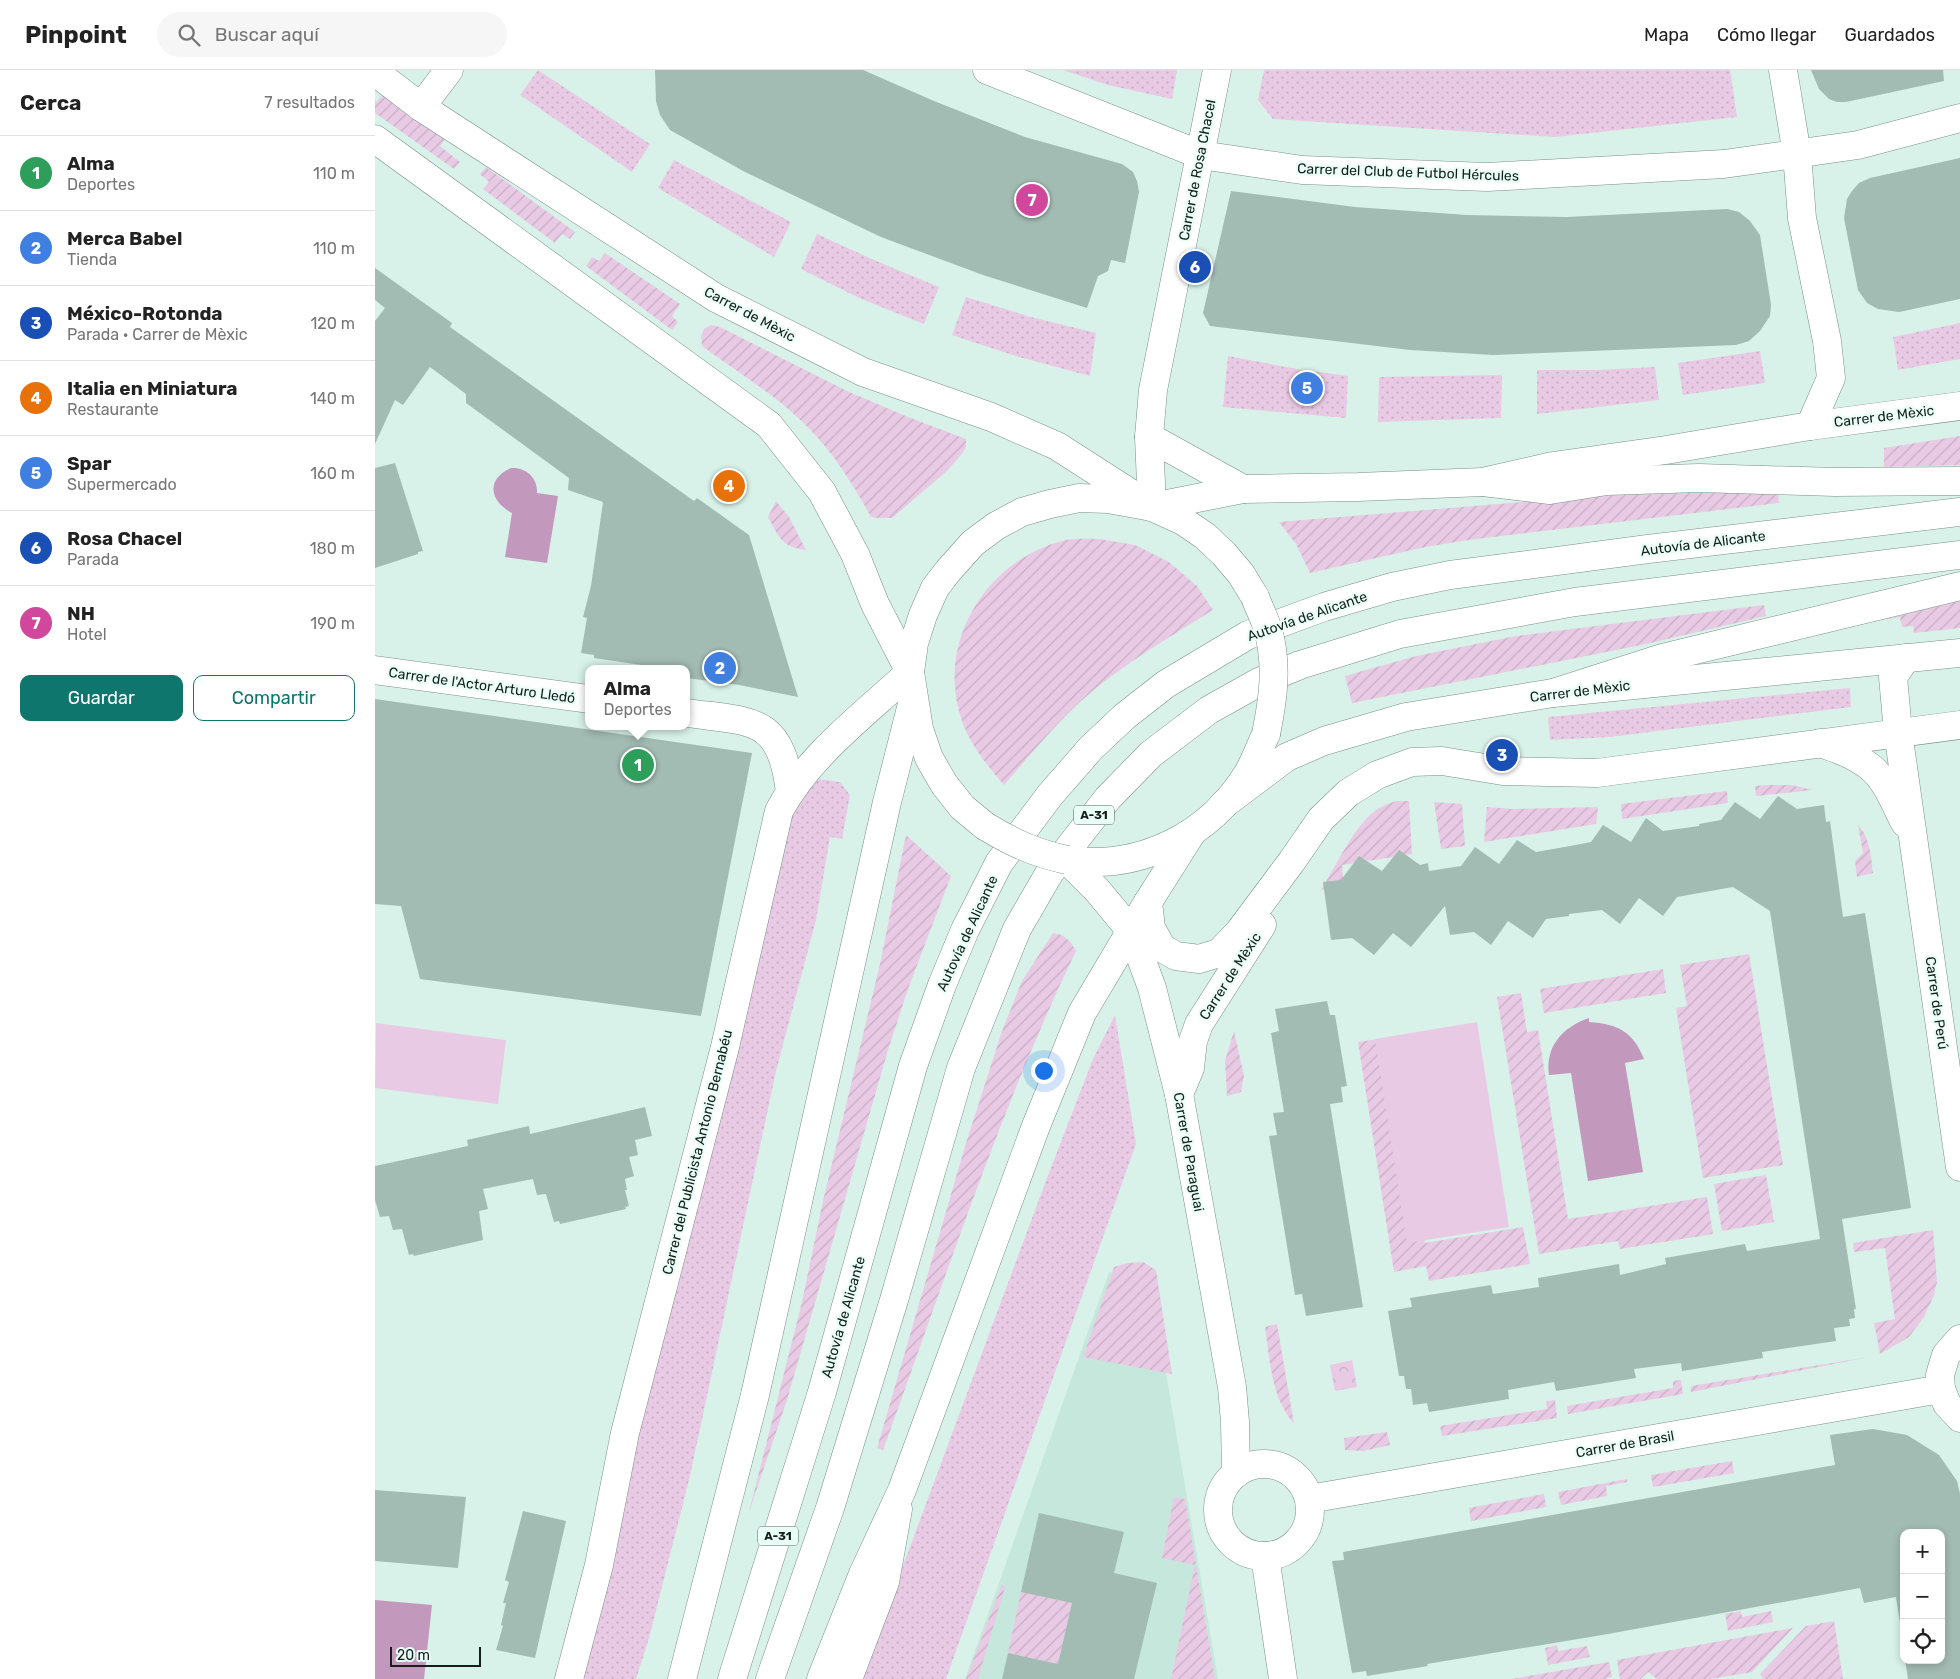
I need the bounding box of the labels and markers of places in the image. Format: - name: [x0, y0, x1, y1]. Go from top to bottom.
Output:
- pin: 7: [1016, 181, 1048, 219]
- pin: 6: [1179, 248, 1211, 286]
- pin: 5: [1291, 369, 1323, 407]
- pin: 4: [713, 467, 745, 505]
- pin: 2: [704, 649, 736, 687]
- pin: 3: [1486, 736, 1518, 774]
- pin: 1: [622, 746, 654, 784]

